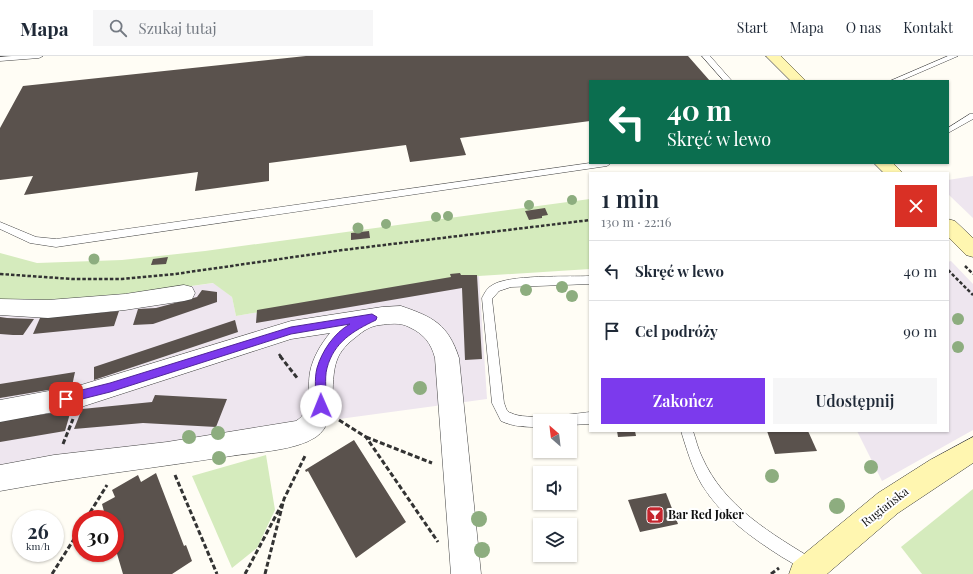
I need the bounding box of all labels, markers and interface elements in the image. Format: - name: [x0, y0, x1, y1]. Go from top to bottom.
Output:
- search box: [93, 10, 373, 46]
- text: Mapa: [20, 15, 69, 41]
- icon: search: [107, 17, 129, 39]
- text: Szukaj tutaj: [139, 18, 216, 38]
- text: Start: [737, 18, 768, 37]
- text: Mapa: [790, 18, 824, 37]
- text: O nas: [846, 18, 881, 37]
- text: Kontakt: [903, 18, 953, 37]
- text: 40 m: [667, 91, 732, 128]
- icon: left: [601, 96, 653, 148]
- text: Skręć w lewo: [667, 127, 771, 151]
- text: 1 min: [601, 182, 659, 214]
- button: close: [895, 185, 937, 227]
- text: 130 m · 22:16: [601, 213, 671, 230]
- icon: left: [601, 260, 623, 282]
- text: Skręć w lewo: [635, 261, 724, 281]
- text: 40 m: [904, 261, 937, 281]
- icon: arrive: [601, 320, 623, 342]
- text: Cel podróży: [635, 321, 718, 341]
- text: 90 m: [903, 321, 937, 341]
- button: Zakończ: [601, 378, 765, 424]
- button: Udostępnij: [773, 378, 937, 424]
- pin: [49, 382, 83, 416]
- position arrow: [300, 385, 342, 427]
- icon: arrive: [55, 388, 77, 410]
- north arrow: [533, 414, 577, 458]
- map controls: [533, 414, 577, 562]
- button: sound: [533, 466, 577, 510]
- street label: Rugiańska: [858, 483, 911, 530]
- bar icon: Bar Red Joker: [645, 505, 665, 525]
- place label: Bar Red Joker: [668, 506, 744, 522]
- speed limit sign: 30: [72, 510, 124, 562]
- text: 26: [27, 517, 49, 544]
- button: layers: [533, 518, 577, 562]
- text: km/h: [26, 539, 50, 553]

